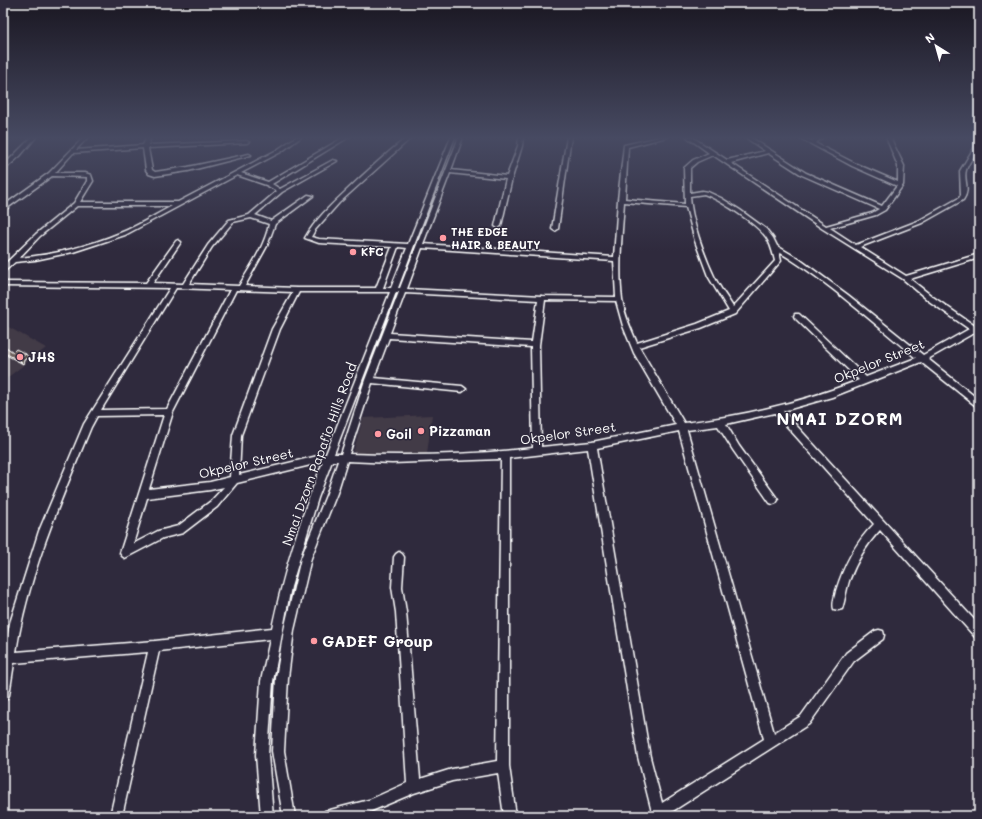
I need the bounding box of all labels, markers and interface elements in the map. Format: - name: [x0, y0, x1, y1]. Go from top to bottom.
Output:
- north arrow: [916, 26, 956, 66]
- text: N: [922, 29, 938, 46]
- place label: THE EDGE HAIR & BEAUTY: [451, 224, 540, 252]
- marker: THE EDGE HAIR & BEAUTY: [438, 233, 448, 243]
- place label: KFC: [361, 244, 383, 259]
- marker: KFC: [348, 247, 358, 257]
- street label: Okpelor Street: [831, 335, 927, 386]
- place label: JHS: [28, 348, 55, 365]
- marker: JHS: [15, 352, 25, 362]
- street label: Nmai Dzorn Papafio Hills Road: [277, 360, 360, 548]
- district label: NMAI DZORM: [777, 407, 903, 429]
- street label: Okpelor Street: [519, 417, 617, 448]
- place label: Pizzaman: [429, 422, 491, 439]
- place label: Goil: [386, 425, 412, 442]
- marker: Pizzaman: [416, 426, 426, 436]
- marker: Goil: [373, 429, 383, 439]
- street label: Okpelor Street: [197, 443, 295, 482]
- place label: GADEF Group: [322, 630, 433, 651]
- marker: GADEF Group: [309, 636, 319, 646]

